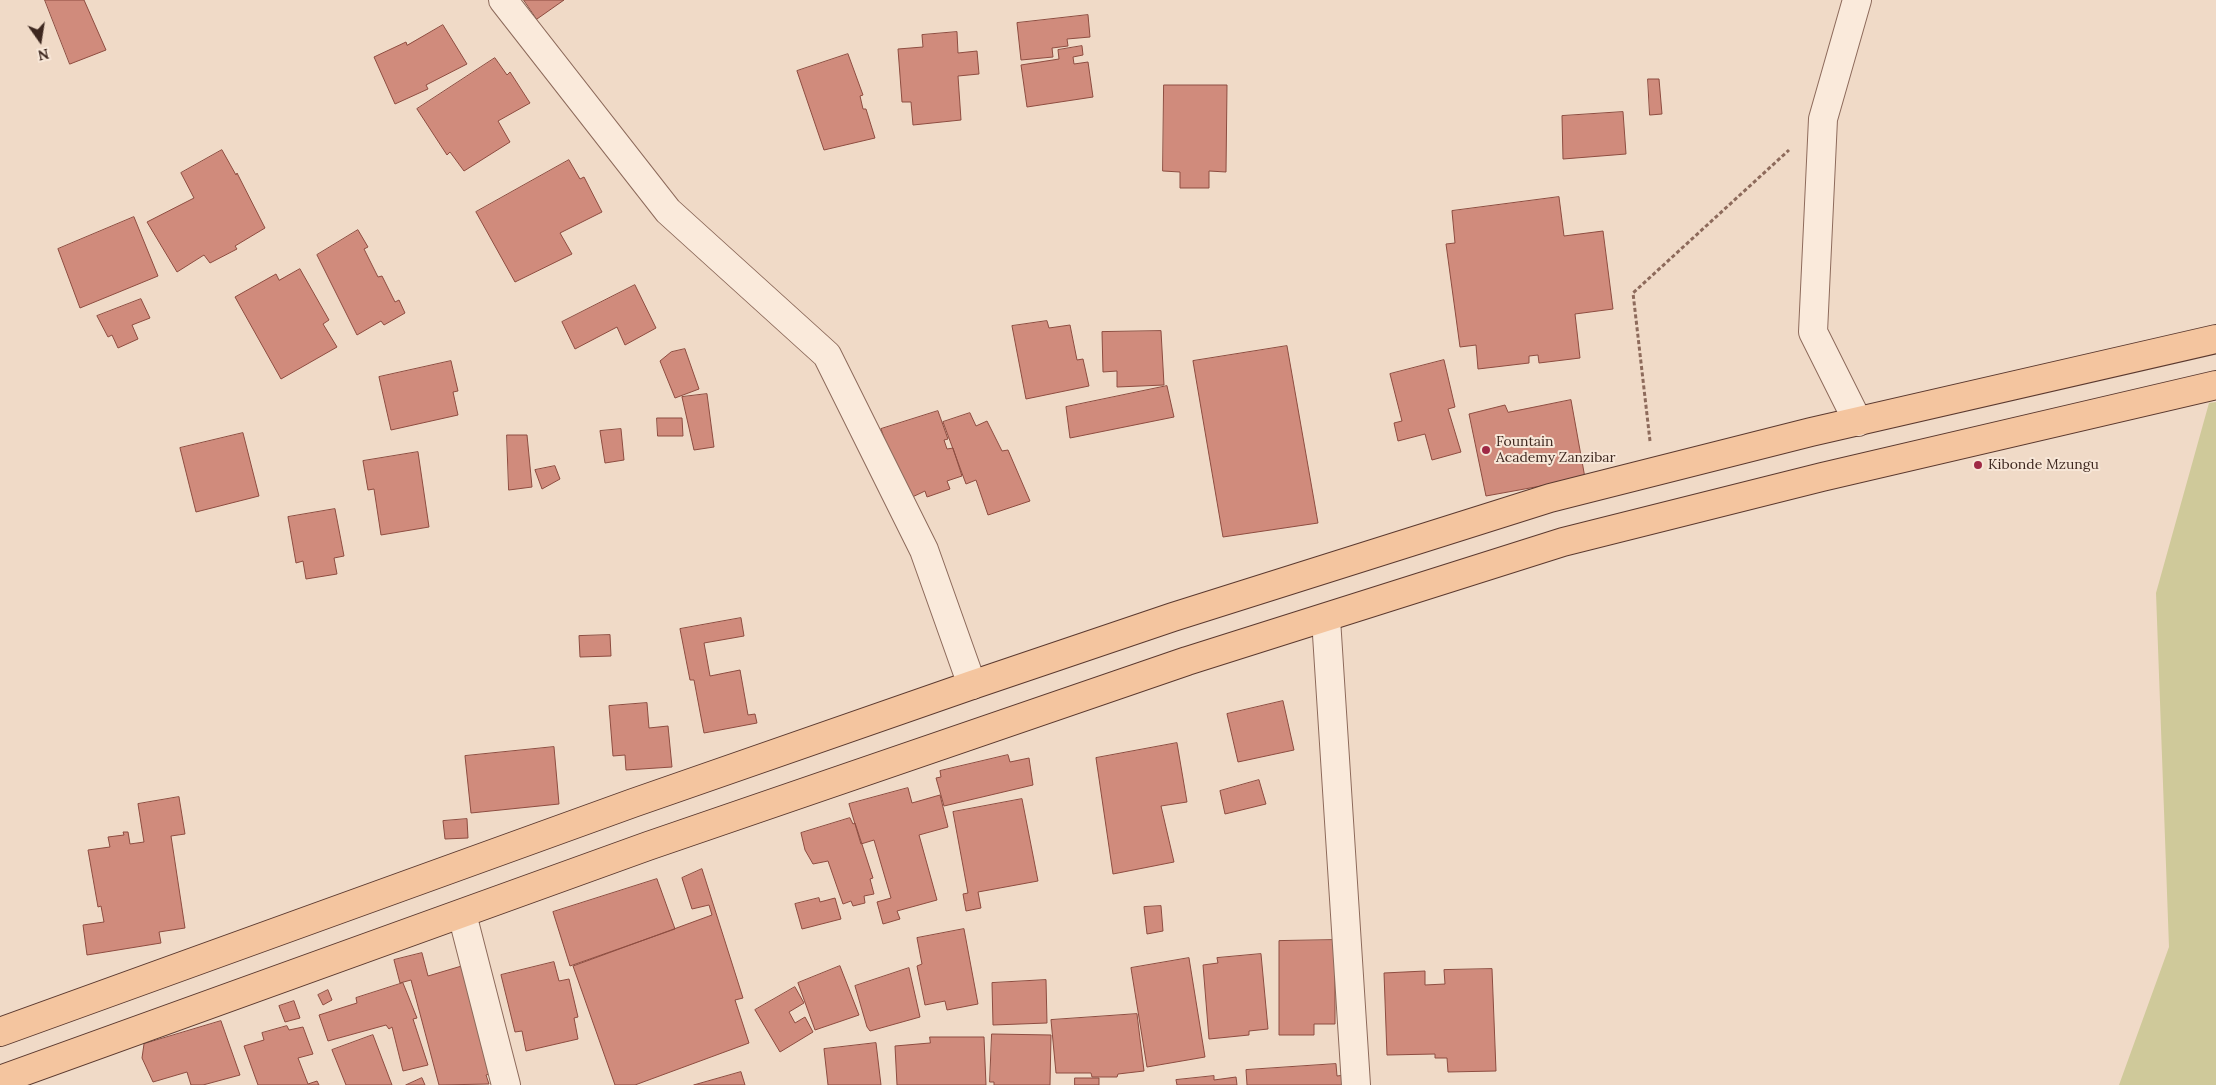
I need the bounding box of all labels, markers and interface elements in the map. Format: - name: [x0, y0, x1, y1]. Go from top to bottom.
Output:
- north arrow: [15, 15, 65, 65]
- text: N: [36, 45, 51, 65]
- place label: Fountain Academy Zanzibar: [1496, 434, 1616, 467]
- marker: Fountain Academy Zanzibar: [1480, 444, 1492, 456]
- place label: Kibonde Mzungu: [1988, 457, 2099, 473]
- marker: Kibonde Mzungu: [1972, 459, 1984, 471]

